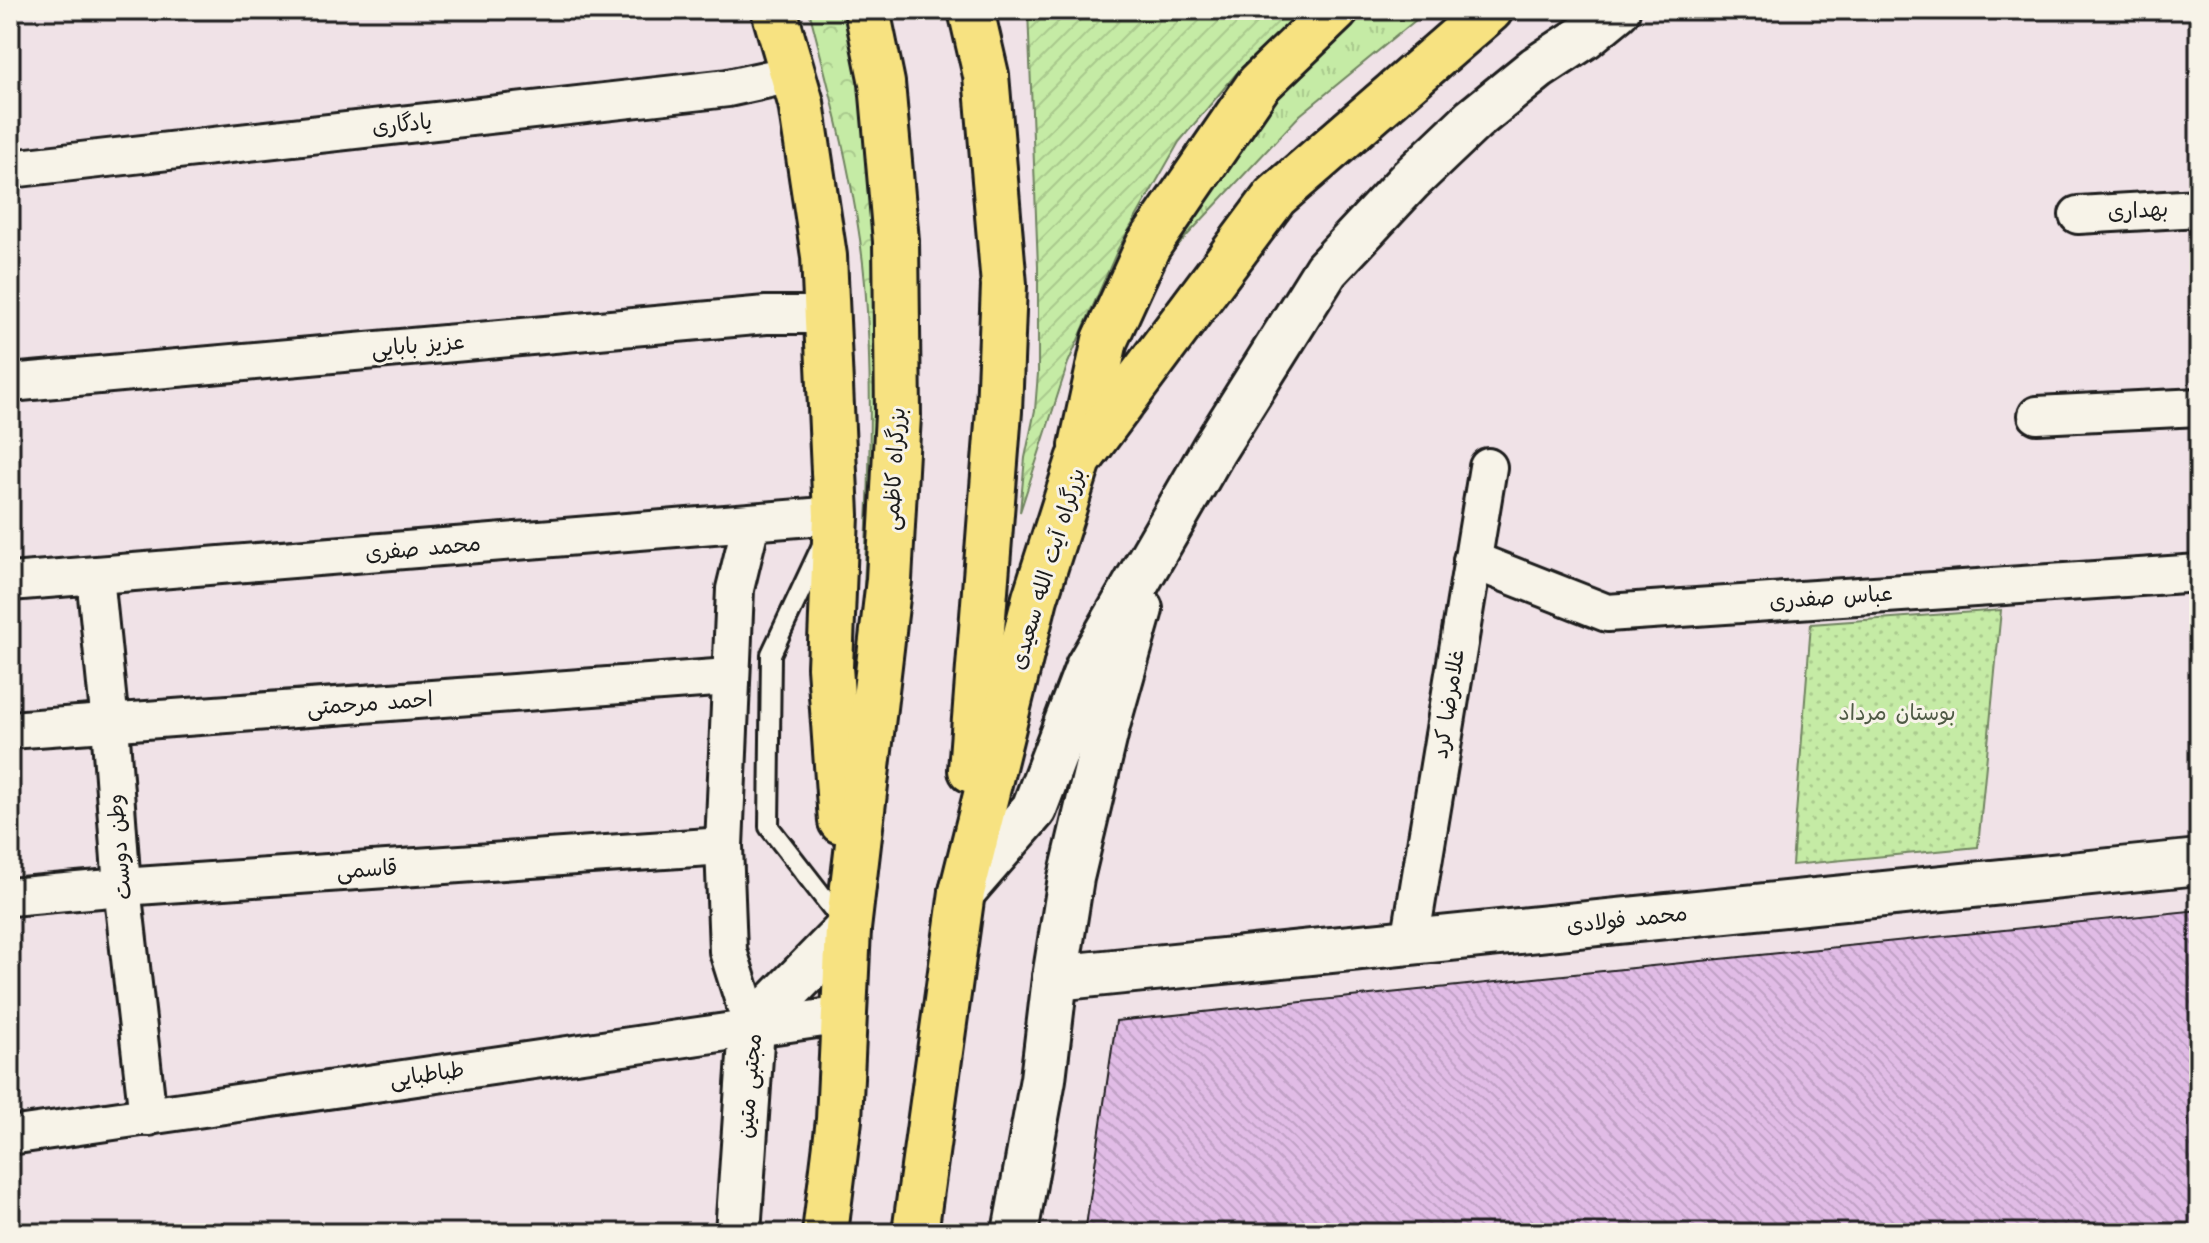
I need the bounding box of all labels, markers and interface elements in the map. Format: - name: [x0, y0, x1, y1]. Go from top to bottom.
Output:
- street label: یادگاری: [370, 106, 434, 144]
- street label: بهداری: [2107, 194, 2169, 228]
- street label: عزیز بابایی: [370, 326, 466, 366]
- street label: بزرگراه کاظمی: [876, 407, 914, 531]
- street label: بزرگراه آیت الله سعیدی: [1003, 464, 1093, 674]
- street label: محمد صفری: [364, 529, 482, 569]
- street label: عباس صفدری: [1768, 578, 1894, 618]
- street label: غلامرضا کرد: [1425, 647, 1473, 761]
- street label: احمد مرحمتی: [306, 684, 434, 724]
- park label: بوستان مرداد: [1838, 698, 1956, 729]
- street label: وطن دوست: [100, 793, 140, 901]
- street label: قاسمی: [335, 852, 399, 888]
- street label: محمد فولادی: [1565, 898, 1689, 942]
- street label: مجتبی متین: [730, 1032, 770, 1140]
- street label: طباطبایی: [388, 1054, 466, 1096]

